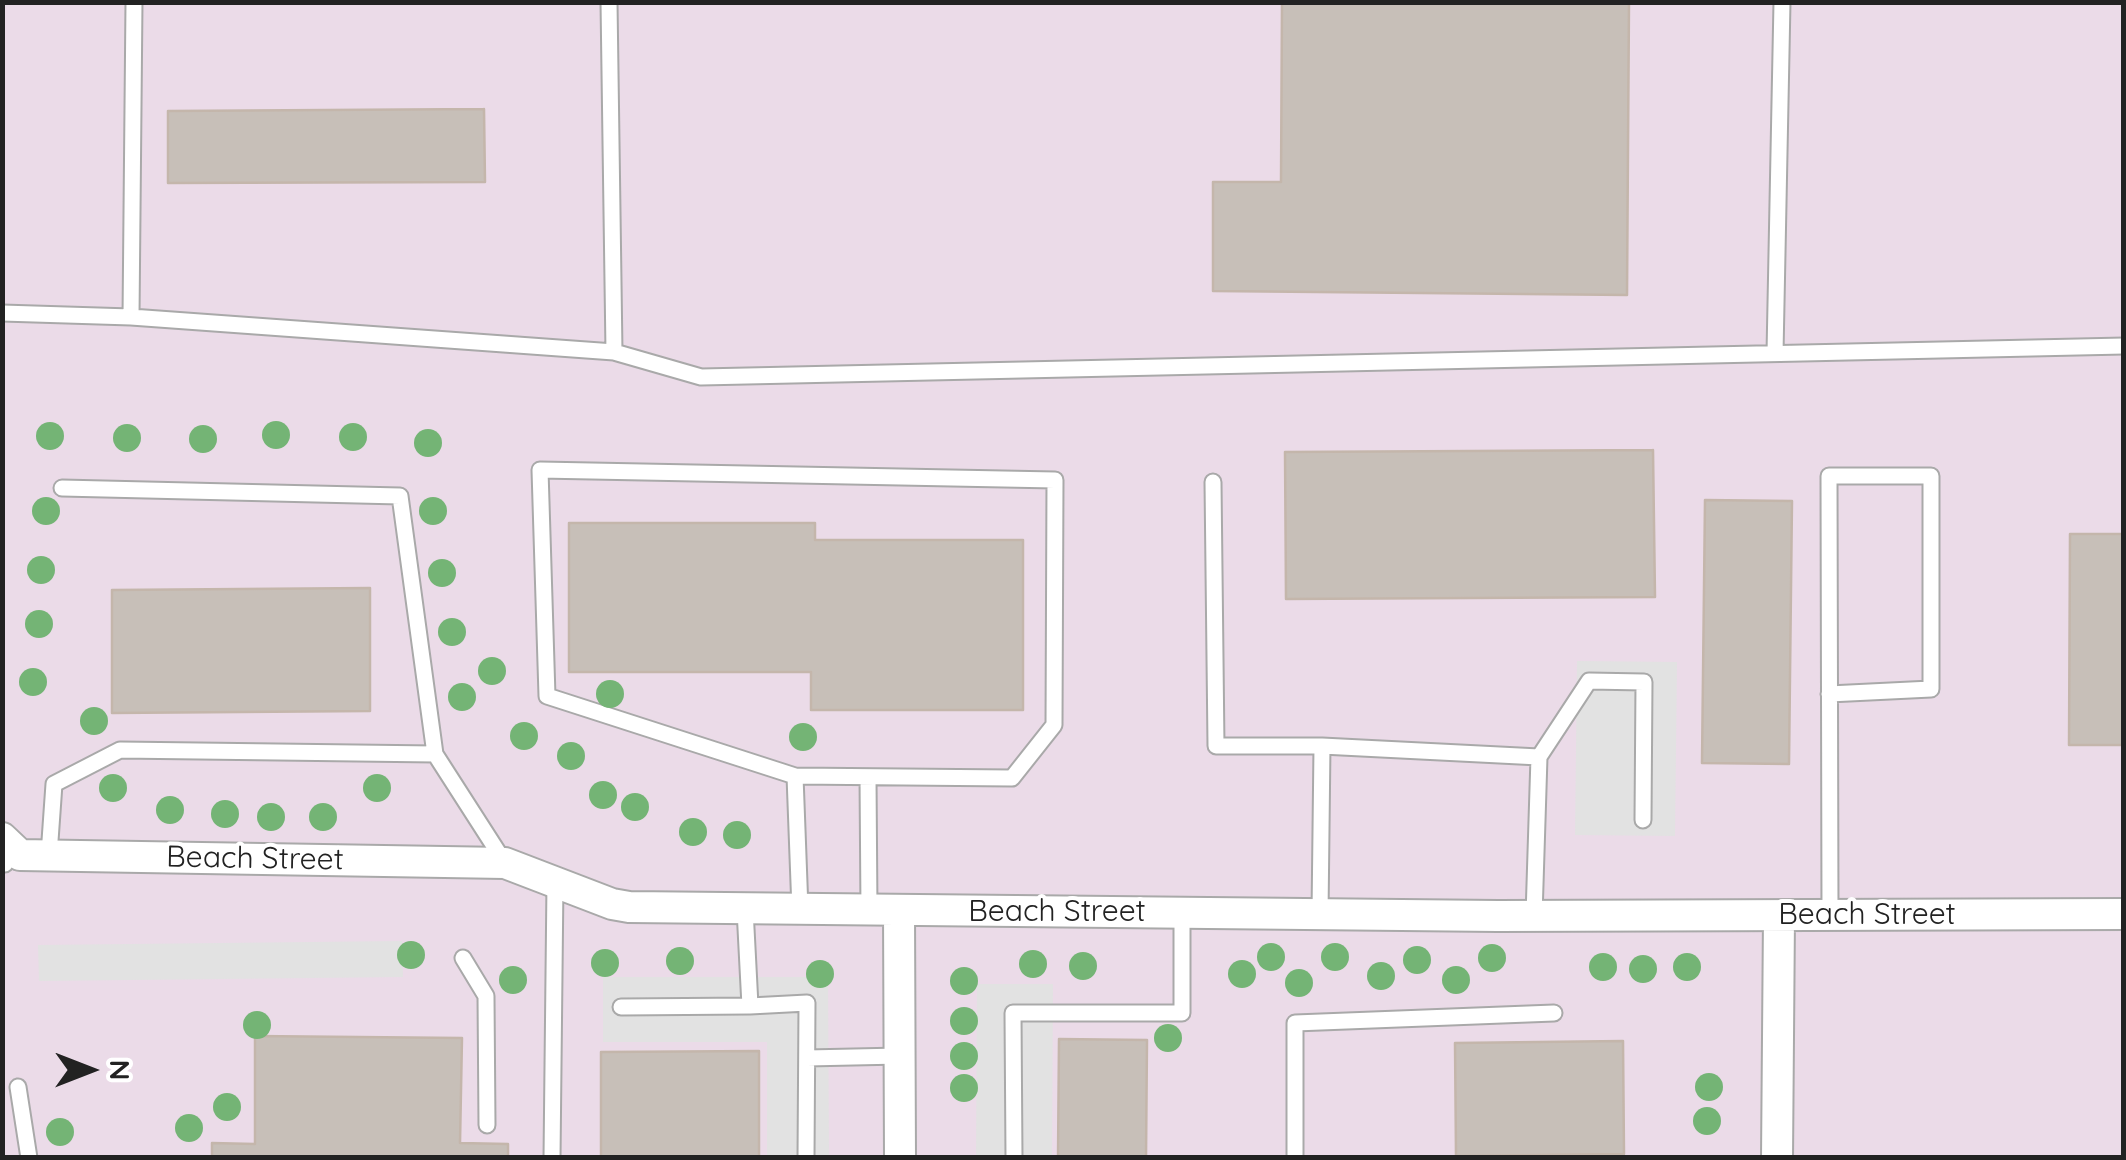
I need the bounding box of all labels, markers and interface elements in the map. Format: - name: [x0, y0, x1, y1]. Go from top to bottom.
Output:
- street label: Beach Street: [166, 839, 344, 879]
- street label: Beach Street: [968, 894, 1146, 930]
- street label: Beach Street: [1778, 897, 1956, 933]
- north arrow: [40, 1020, 140, 1120]
- text: N: [103, 1060, 138, 1080]

